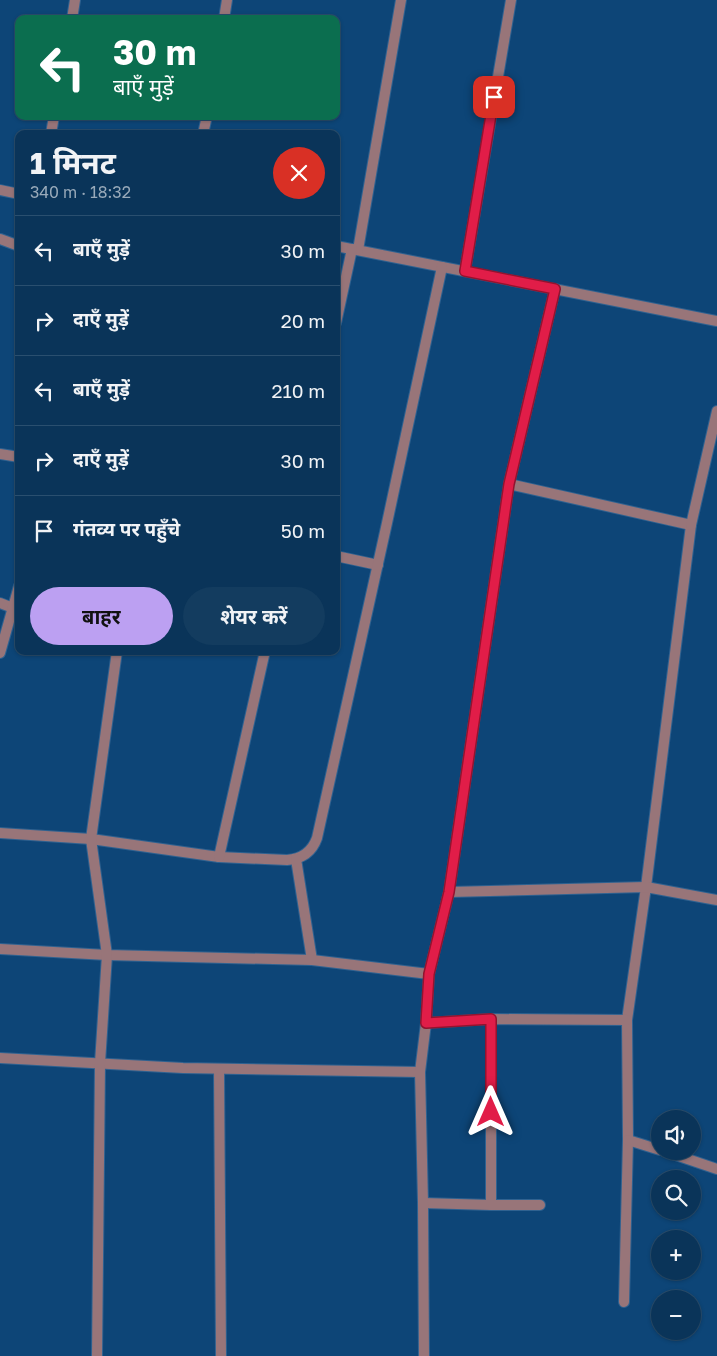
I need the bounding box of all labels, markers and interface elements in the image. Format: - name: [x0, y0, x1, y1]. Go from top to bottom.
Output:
- text: 30 m: [113, 31, 196, 73]
- icon: left: [30, 35, 95, 100]
- text: बाएँ मुड़ें: [113, 73, 174, 100]
- pin: [473, 76, 515, 118]
- icon: arrive: [480, 83, 508, 111]
- text: 1 मिनट: [30, 145, 116, 181]
- button: close: [273, 147, 325, 199]
- text: 340 m · 18:32: [30, 182, 131, 202]
- icon: left: [30, 237, 58, 265]
- text: बाएँ मुड़ें: [73, 237, 130, 260]
- text: 30 m: [281, 239, 325, 262]
- icon: right: [30, 307, 58, 335]
- text: दाएँ मुड़ें: [73, 307, 129, 330]
- text: 20 m: [281, 309, 325, 332]
- icon: left: [30, 377, 58, 405]
- text: बाएँ मुड़ें: [73, 377, 130, 400]
- text: 210 m: [271, 379, 325, 402]
- icon: right: [30, 447, 58, 475]
- text: दाएँ मुड़ें: [73, 447, 129, 470]
- text: 30 m: [281, 449, 325, 472]
- icon: arrive: [30, 517, 58, 545]
- text: गंतव्य पर पहुँचे: [73, 517, 180, 540]
- text: 50 m: [281, 519, 325, 542]
- button: बाहर: [30, 587, 173, 645]
- button: शेयर करें: [183, 587, 325, 645]
- position arrow: [464, 1085, 516, 1137]
- map controls: [651, 1110, 701, 1340]
- button: sound: [651, 1110, 701, 1160]
- button: search: [651, 1170, 701, 1220]
- button: +: [651, 1230, 701, 1280]
- button: −: [651, 1290, 701, 1340]

